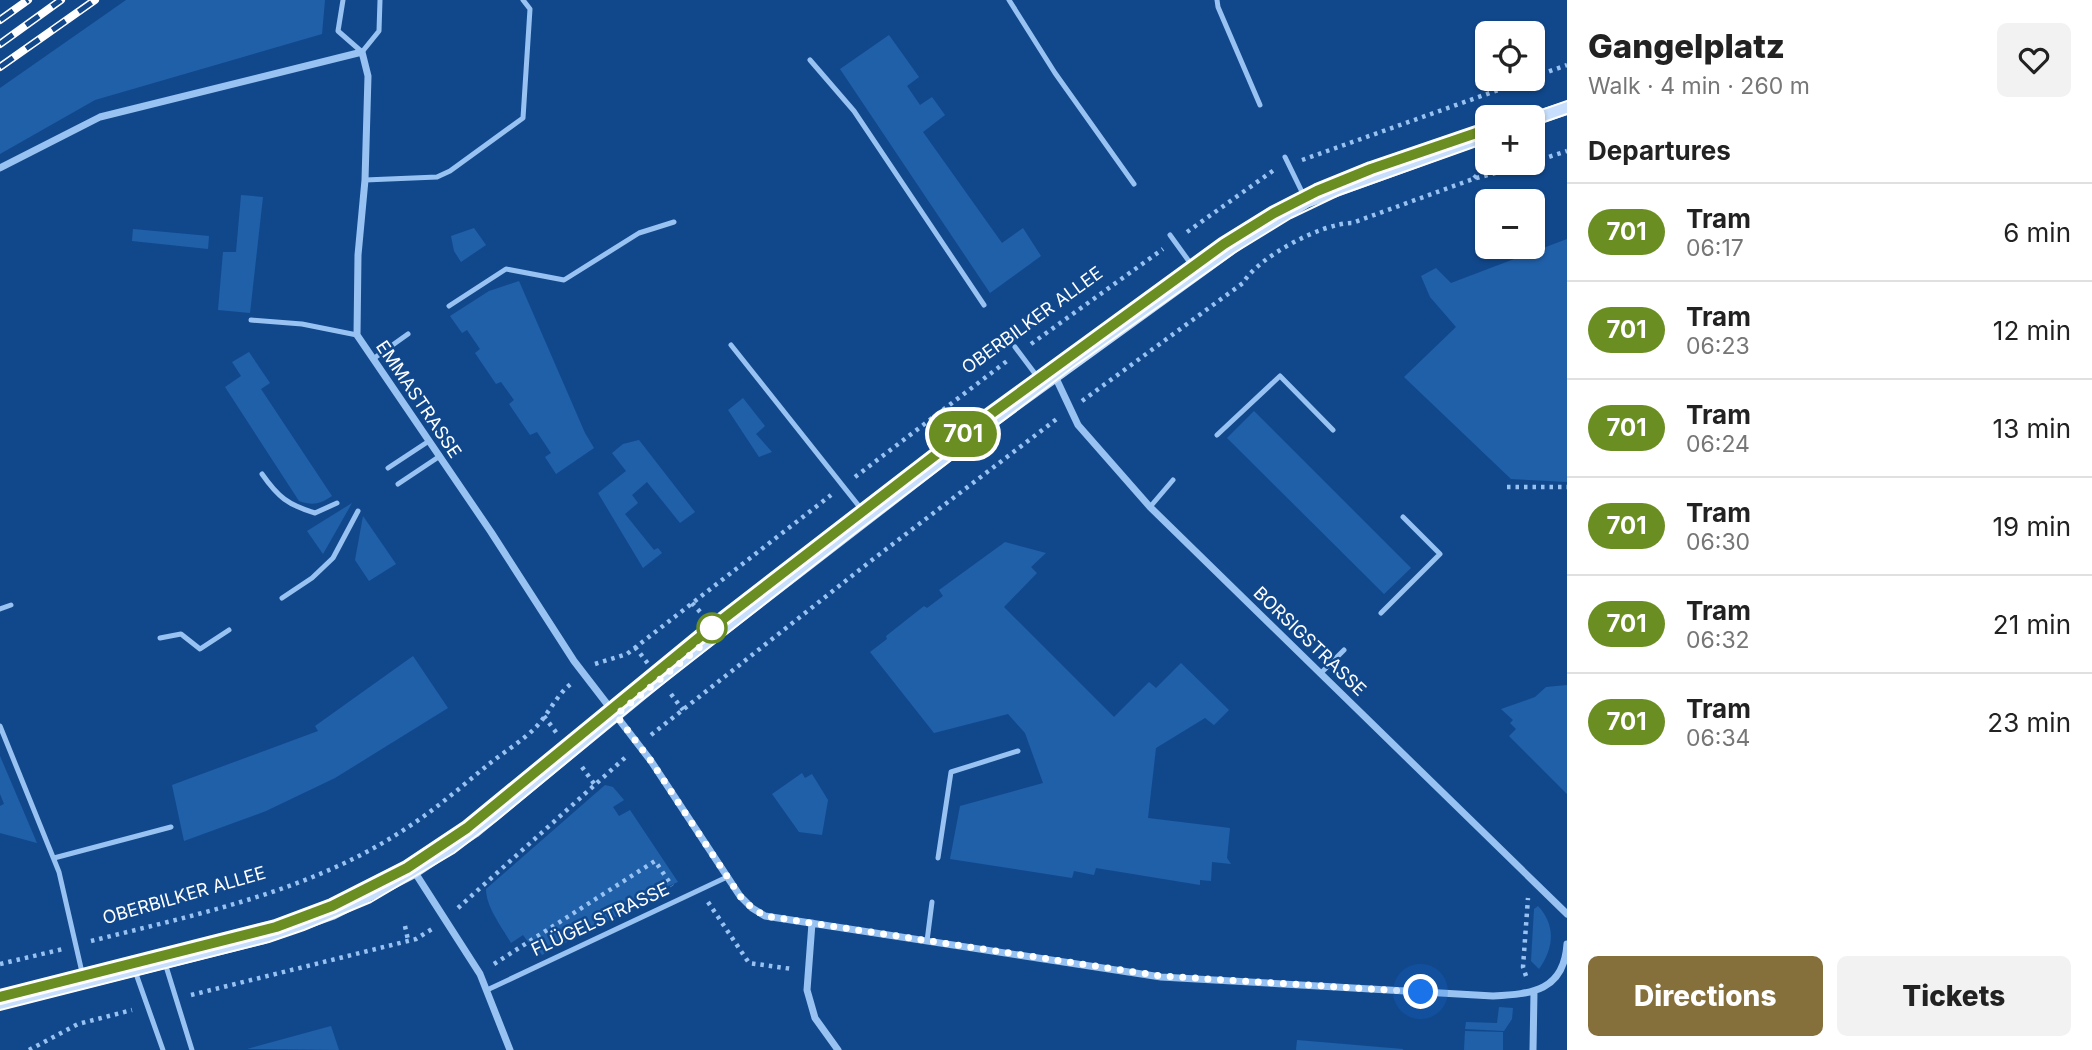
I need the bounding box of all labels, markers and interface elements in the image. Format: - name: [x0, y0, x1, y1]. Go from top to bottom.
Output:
- map controls: [1475, 21, 1545, 259]
- button: locate: [1475, 21, 1545, 91]
- button: heart: [1997, 23, 2071, 97]
- text: Gangelplatz: [1588, 26, 1785, 66]
- text: Walk · 4 min · 260 m: [1588, 72, 1810, 100]
- button: +: [1475, 105, 1545, 175]
- text: Departures: [1588, 135, 1731, 166]
- button: −: [1475, 189, 1545, 259]
- text: Tram: [1686, 203, 1751, 234]
- text: 701: [1606, 217, 1647, 246]
- text: 6 min: [2003, 217, 2071, 248]
- text: 06:17: [1686, 234, 1744, 262]
- street label: OBERBILKER ALLEE: [958, 262, 1106, 378]
- text: Tram: [1686, 301, 1751, 332]
- text: 701: [1606, 315, 1647, 344]
- text: 12 min: [1993, 315, 2071, 346]
- text: 06:23: [1686, 332, 1750, 360]
- street label: EMMASTRASSE: [372, 336, 466, 462]
- text: Tram: [1686, 399, 1751, 430]
- line badge: 701: [923, 411, 1003, 457]
- text: 701: [1606, 413, 1647, 442]
- text: 13 min: [1993, 413, 2071, 444]
- text: 701: [943, 419, 983, 448]
- text: 06:24: [1686, 430, 1750, 458]
- text: Tram: [1686, 497, 1751, 528]
- text: 701: [1606, 511, 1647, 540]
- text: 19 min: [1993, 511, 2071, 542]
- text: 06:30: [1686, 528, 1750, 556]
- street label: BORSIGSTRASSE: [1249, 582, 1371, 700]
- text: Tram: [1686, 595, 1751, 626]
- text: 701: [1606, 609, 1647, 638]
- text: 21 min: [1993, 609, 2071, 640]
- unlabelled marker: [697, 613, 727, 643]
- text: 06:32: [1686, 626, 1750, 654]
- text: Tram: [1686, 693, 1751, 724]
- text: 701: [1606, 707, 1647, 736]
- text: 23 min: [1987, 707, 2071, 738]
- text: 06:34: [1686, 724, 1750, 752]
- street label: OBERBILKER ALLEE: [100, 862, 268, 928]
- street label: FLÜGELSTRASSE: [527, 877, 672, 960]
- button: Directions: [1588, 956, 1823, 1036]
- button: Tickets: [1837, 956, 2071, 1036]
- your location: [1403, 974, 1438, 1009]

